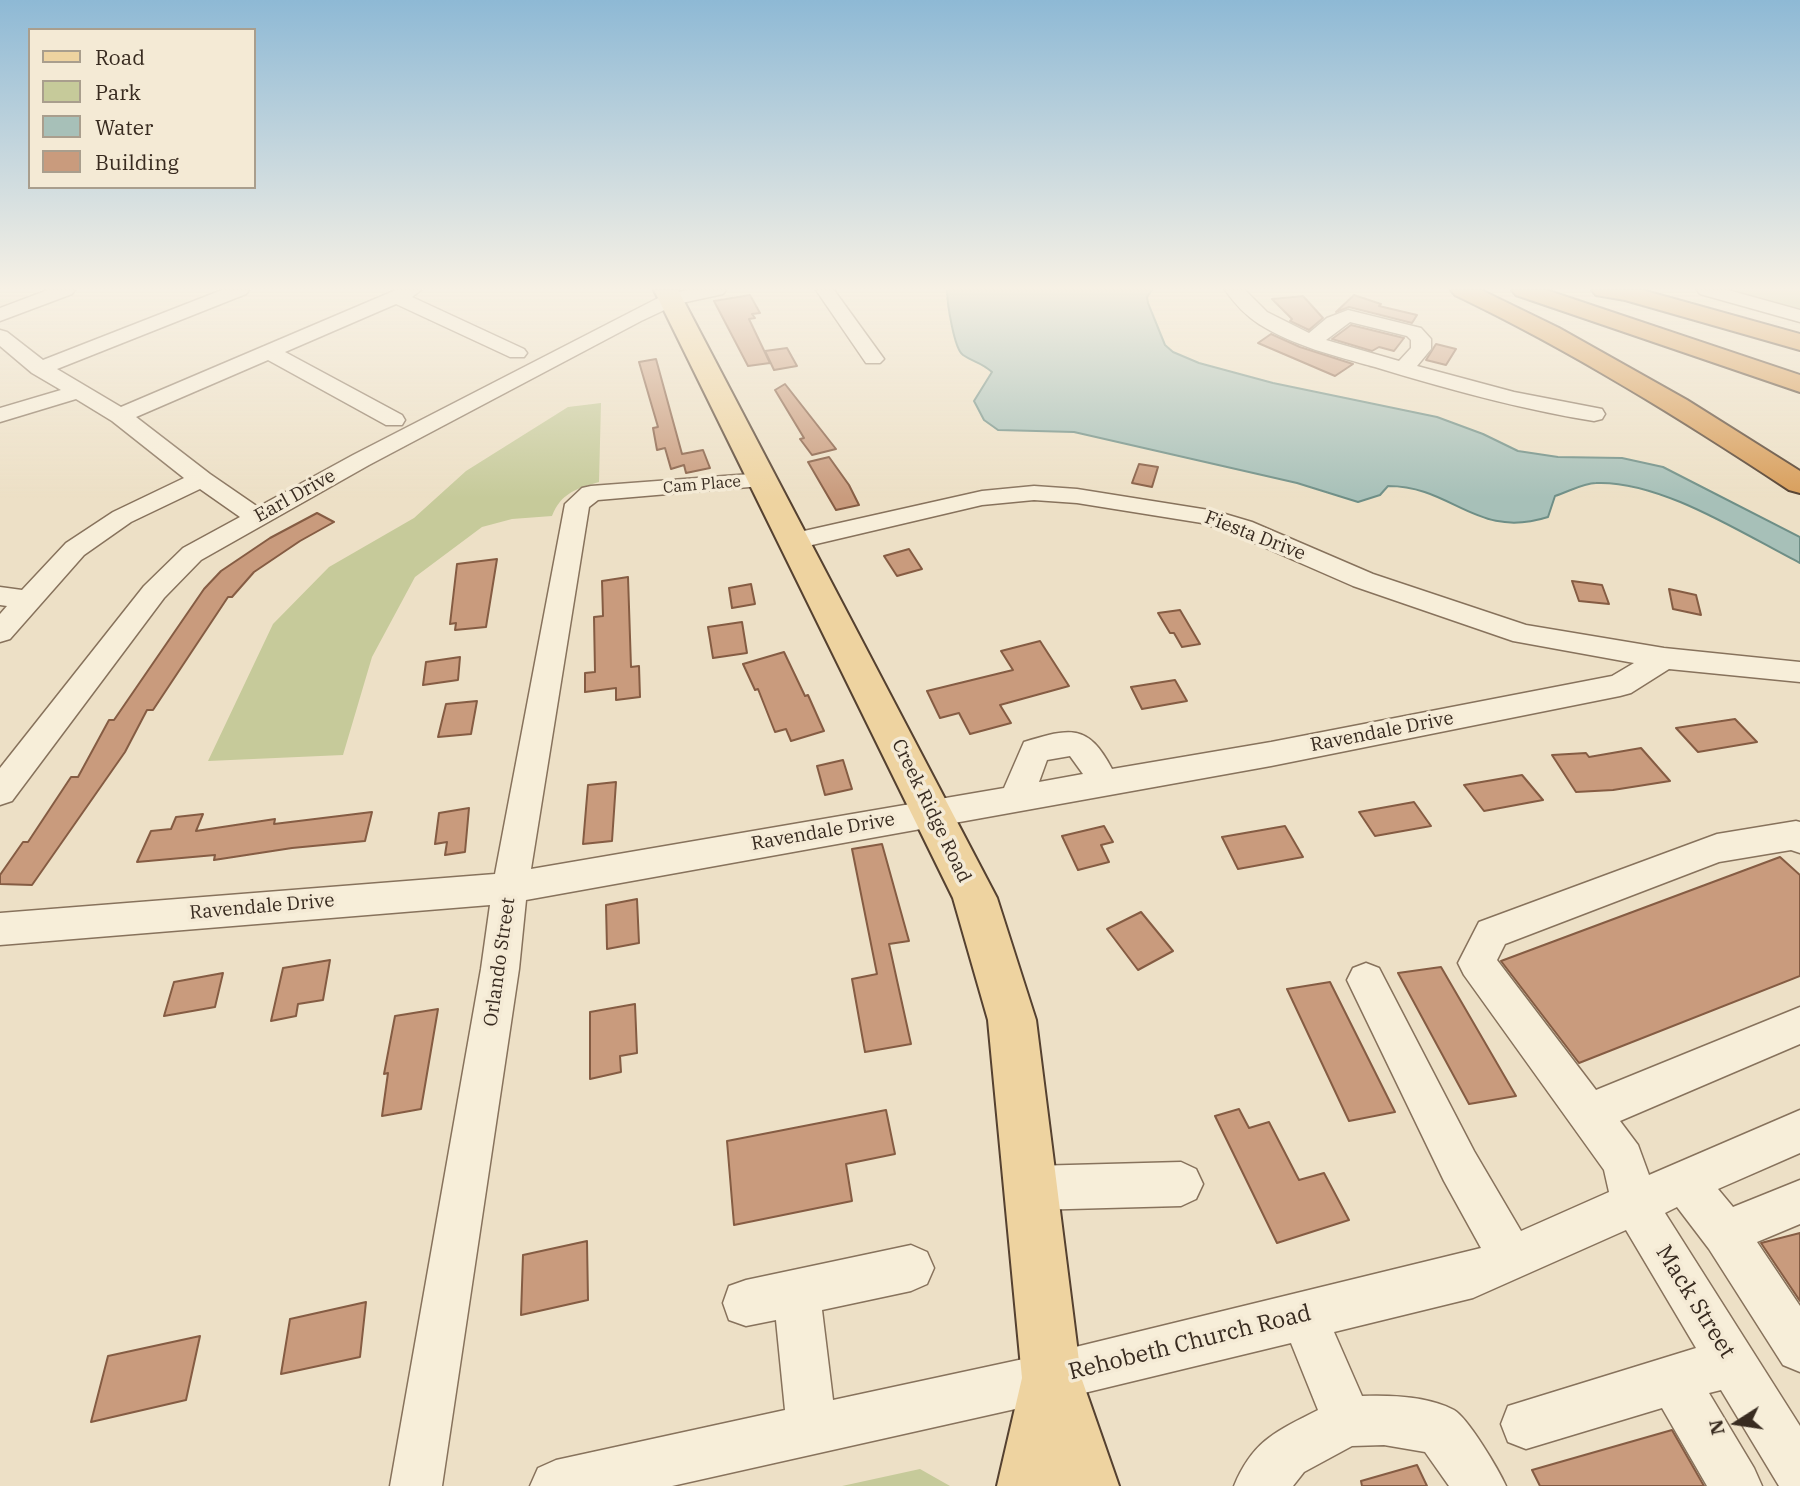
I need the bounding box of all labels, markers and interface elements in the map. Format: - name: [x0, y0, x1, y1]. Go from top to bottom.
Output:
- legend: [28, 28, 256, 189]
- text: Road: [95, 43, 145, 71]
- text: Park: [95, 78, 141, 106]
- text: Water: [95, 113, 153, 141]
- text: Building: [95, 148, 179, 176]
- street label: Earl Drive: [251, 464, 339, 528]
- street label: Cam Place: [662, 472, 742, 498]
- street label: Fiesta Drive: [1201, 506, 1309, 566]
- street label: Ravendale Drive: [1308, 707, 1456, 757]
- street label: Creek Ridge Road: [886, 736, 976, 886]
- street label: Ravendale Drive: [749, 808, 897, 856]
- street label: Ravendale Drive: [189, 889, 335, 925]
- street label: Orlando Street: [480, 896, 520, 1028]
- street label: Mack Street: [1649, 1240, 1741, 1364]
- street label: Rehobeth Church Road: [1066, 1299, 1314, 1387]
- north arrow: [1702, 1388, 1772, 1458]
- text: N: [1703, 1418, 1730, 1437]

